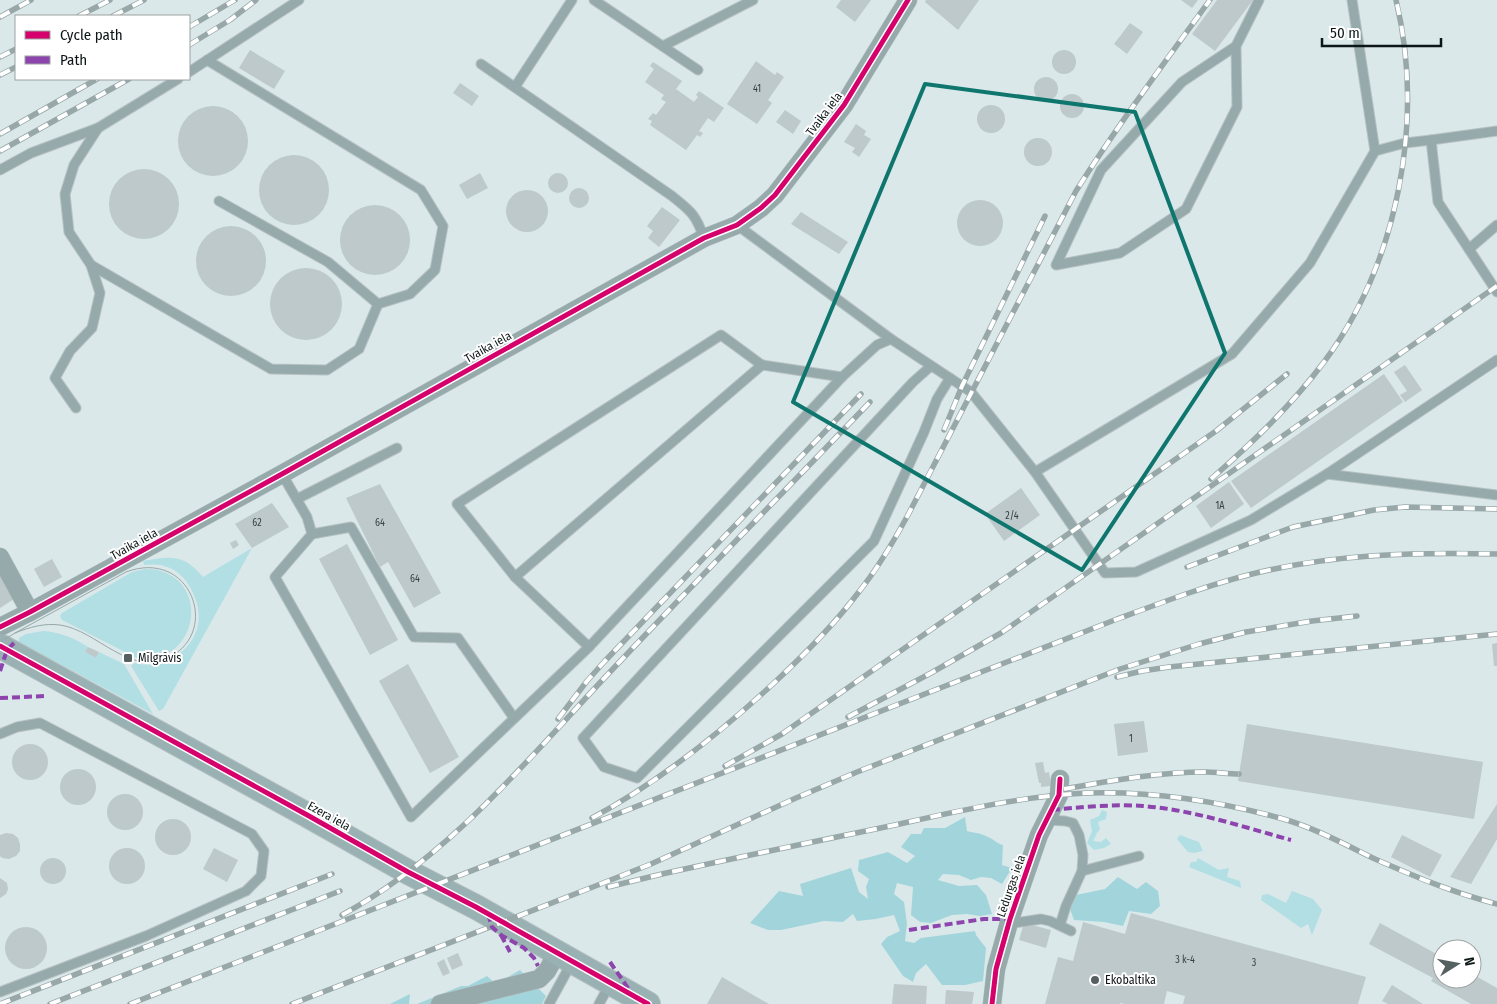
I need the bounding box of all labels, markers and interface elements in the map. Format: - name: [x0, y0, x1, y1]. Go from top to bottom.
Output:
- legend: [15, 15, 190, 80]
- scale bar: [1322, 15, 1441, 47]
- text: 50 m: [1330, 24, 1360, 42]
- text: Cycle path: [60, 26, 123, 44]
- text: Path: [60, 51, 87, 69]
- house number: 41: [753, 83, 761, 95]
- street label: Tvaika iela: [803, 89, 845, 139]
- street label: Tvaika iela: [462, 328, 514, 366]
- house number: 1A: [1215, 500, 1225, 512]
- house number: 2/4: [1005, 510, 1019, 522]
- house number: 62: [252, 517, 262, 529]
- house number: 64: [375, 517, 385, 529]
- street label: Tvaika iela: [108, 525, 160, 563]
- house number: 64: [410, 573, 420, 585]
- place label: Mīlgrāvis: [138, 651, 181, 665]
- marker: Mīlgrāvis: [122, 652, 134, 664]
- house number: 1: [1129, 733, 1133, 745]
- street label: Ezera iela: [305, 799, 353, 833]
- street label: Lēdurgas iela: [994, 853, 1028, 919]
- north arrow: [1432, 939, 1482, 989]
- house number: 3 k-4: [1175, 954, 1195, 966]
- text: N: [1460, 956, 1478, 967]
- house number: 3: [1252, 957, 1257, 969]
- place label: Ekobaltika: [1105, 973, 1156, 987]
- marker: Ekobaltika: [1089, 974, 1101, 986]

